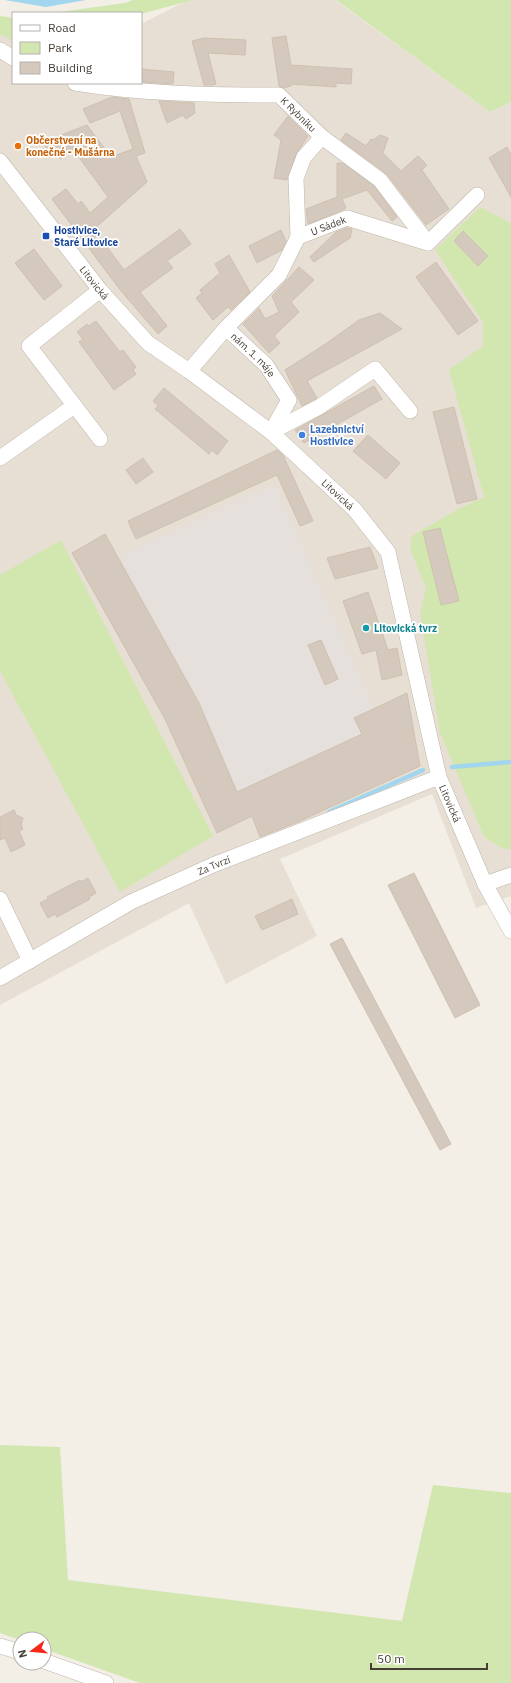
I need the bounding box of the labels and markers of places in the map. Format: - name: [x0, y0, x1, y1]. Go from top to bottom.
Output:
- place label: Občerstvení na konečné - Mušárna: [26, 134, 115, 159]
- marker: Občerstvení na konečné - Mušárna: [13, 141, 23, 151]
- place label: Hostivice, Staré Litovice: [54, 224, 119, 249]
- marker: Hostivice, Staré Litovice: [41, 231, 51, 241]
- place label: Lazebnictví Hostivice: [310, 423, 364, 448]
- marker: Lazebnictví Hostivice: [297, 430, 307, 440]
- place label: Litovická tvrz: [374, 622, 437, 635]
- marker: Litovická tvrz: [361, 623, 371, 633]

